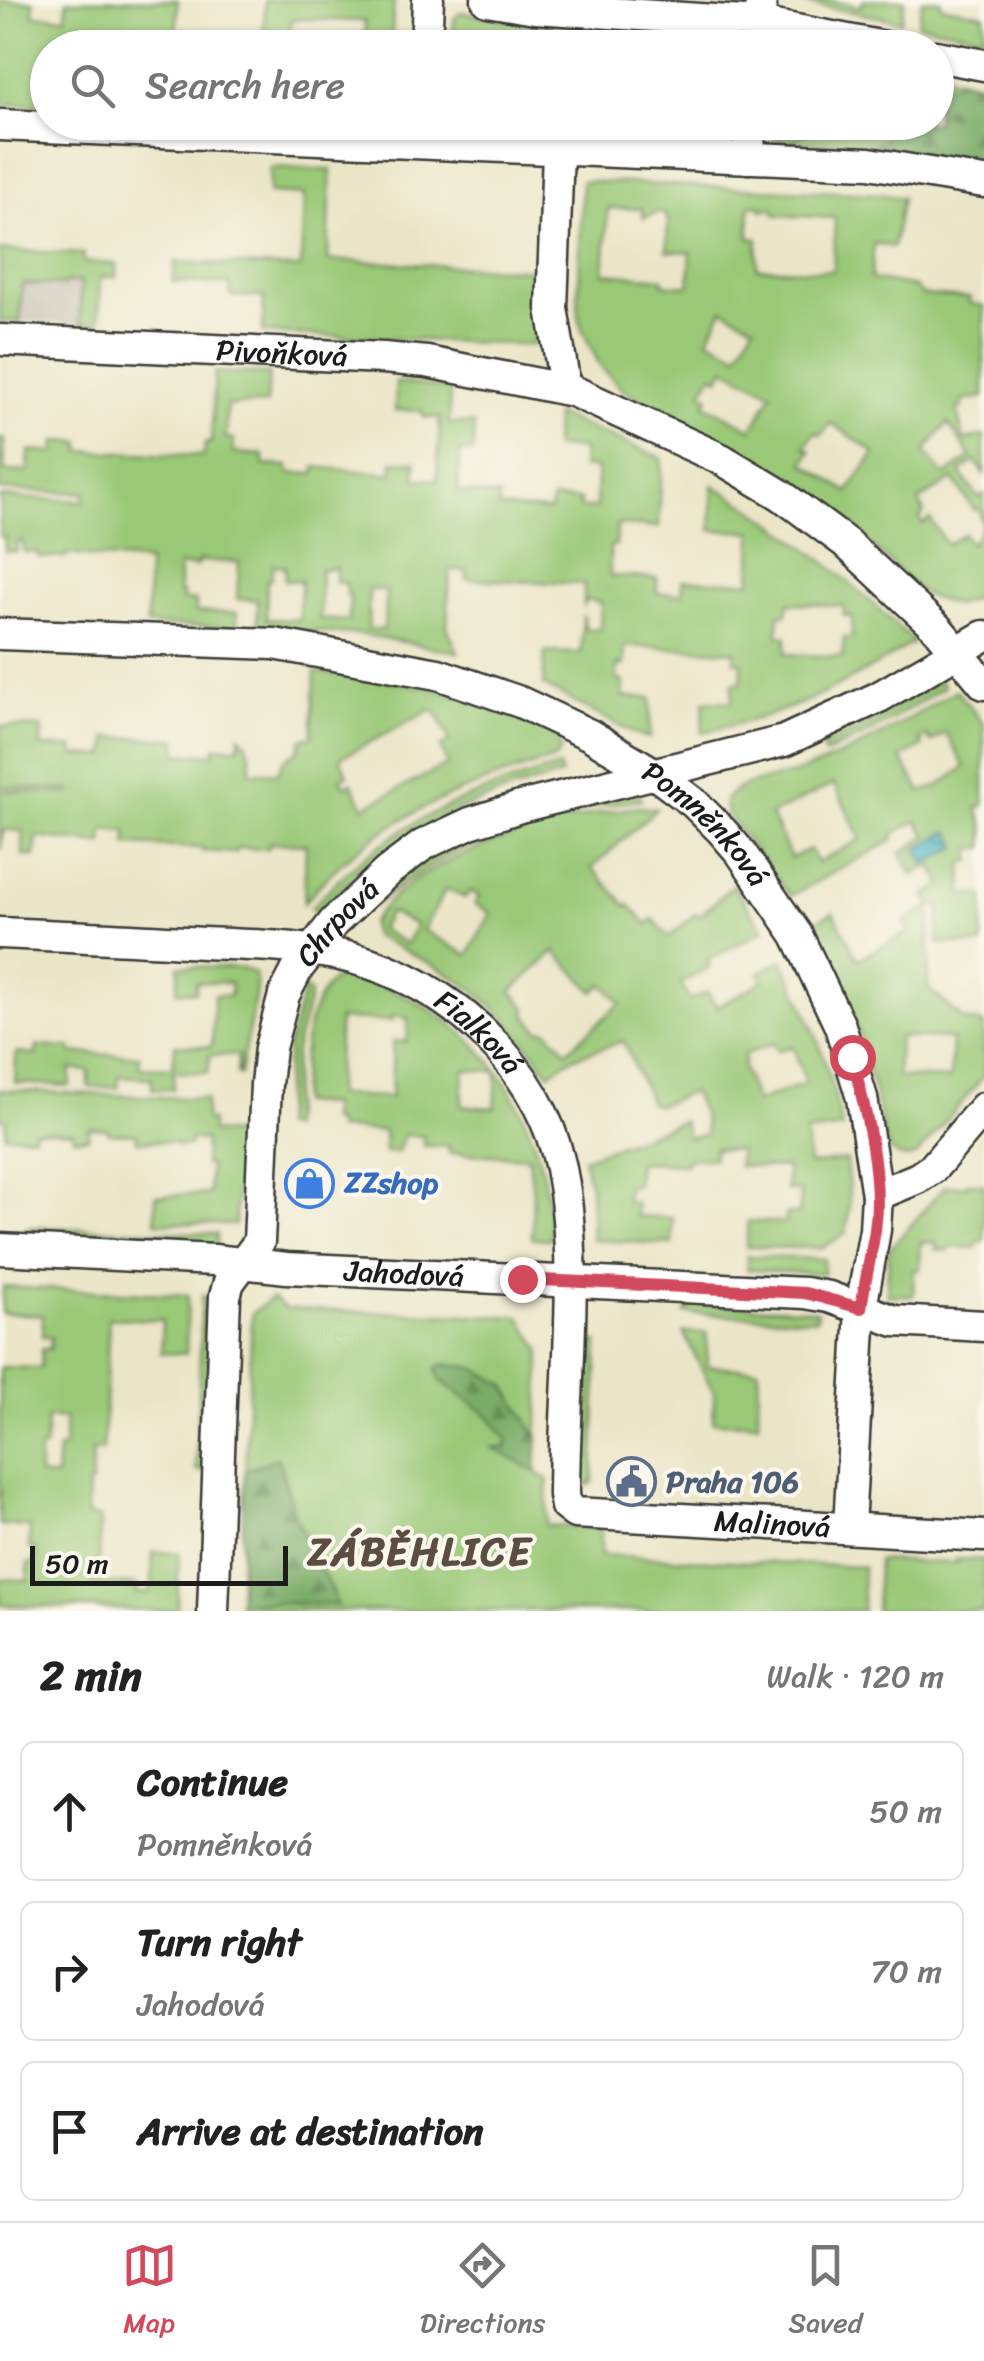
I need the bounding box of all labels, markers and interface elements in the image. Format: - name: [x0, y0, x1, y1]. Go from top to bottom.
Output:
- search box: [30, 30, 954, 140]
- text: Search here: [145, 52, 345, 119]
- icon: search: [65, 58, 120, 113]
- street label: Pivoňková: [215, 323, 349, 383]
- street label: Pomněnková: [632, 745, 784, 898]
- street label: Chrpová: [281, 864, 393, 979]
- street label: Fialková: [423, 974, 538, 1087]
- route start: [830, 1035, 876, 1081]
- place label: ZZshop: [343, 1156, 438, 1210]
- shop icon: ZZshop: [283, 1157, 335, 1209]
- street label: Jahodová: [342, 1244, 465, 1304]
- route end: [500, 1257, 546, 1303]
- place label: Praha 106: [666, 1455, 799, 1509]
- public building icon: Praha 106: [605, 1456, 657, 1508]
- street label: Malinová: [713, 1494, 832, 1554]
- district label: ZÁBĚHLICE: [306, 1516, 533, 1587]
- text: 50 m: [45, 1539, 109, 1588]
- scale bar: [30, 1541, 288, 1586]
- text: 2 min: [40, 1639, 142, 1713]
- text: Walk · 120 m: [767, 1648, 944, 1705]
- text: Continue: [137, 1749, 288, 1816]
- text: 50 m: [869, 1783, 942, 1840]
- icon: ahead: [42, 1784, 97, 1839]
- text: Pomněnková: [137, 1816, 313, 1873]
- text: Turn right: [137, 1909, 302, 1976]
- text: 70 m: [871, 1943, 942, 2000]
- icon: right: [42, 1944, 97, 1999]
- text: Jahodová: [137, 1976, 265, 2033]
- text: Arrive at destination: [137, 2098, 484, 2165]
- icon: arrive: [42, 2104, 97, 2159]
- tab: Map: [122, 2238, 177, 2347]
- tab: Directions: [420, 2238, 545, 2347]
- tab: Saved: [789, 2238, 862, 2347]

